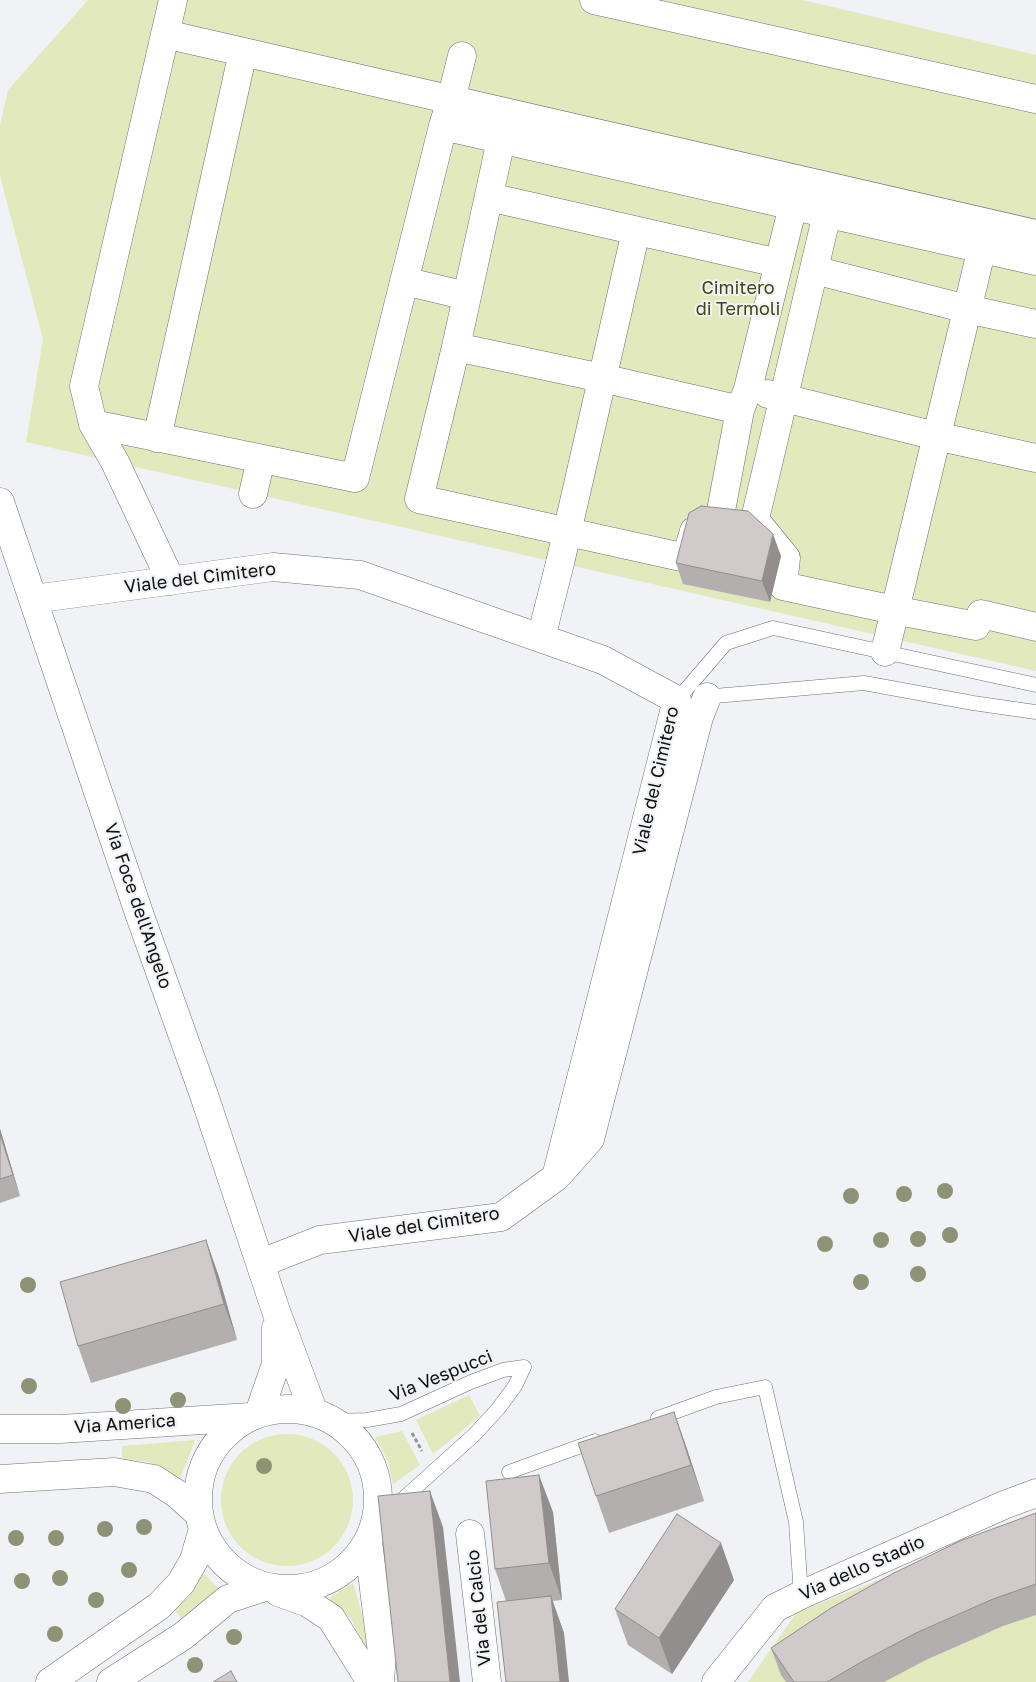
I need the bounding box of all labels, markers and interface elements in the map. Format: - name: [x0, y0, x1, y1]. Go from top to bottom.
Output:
- park label: Cimitero di Termoli: [696, 277, 780, 320]
- street label: Viale del Cimitero: [123, 558, 277, 598]
- street label: Viale del Cimitero: [628, 704, 684, 858]
- street label: Via Foce dell'Angelo: [100, 820, 176, 992]
- street label: Viale del Cimitero: [347, 1202, 501, 1248]
- street label: Via Vespucci: [386, 1346, 496, 1406]
- street label: Via America: [73, 1410, 177, 1438]
- street label: Via dello Stadio: [796, 1531, 928, 1605]
- street label: Via del Calcio: [462, 1549, 496, 1667]

